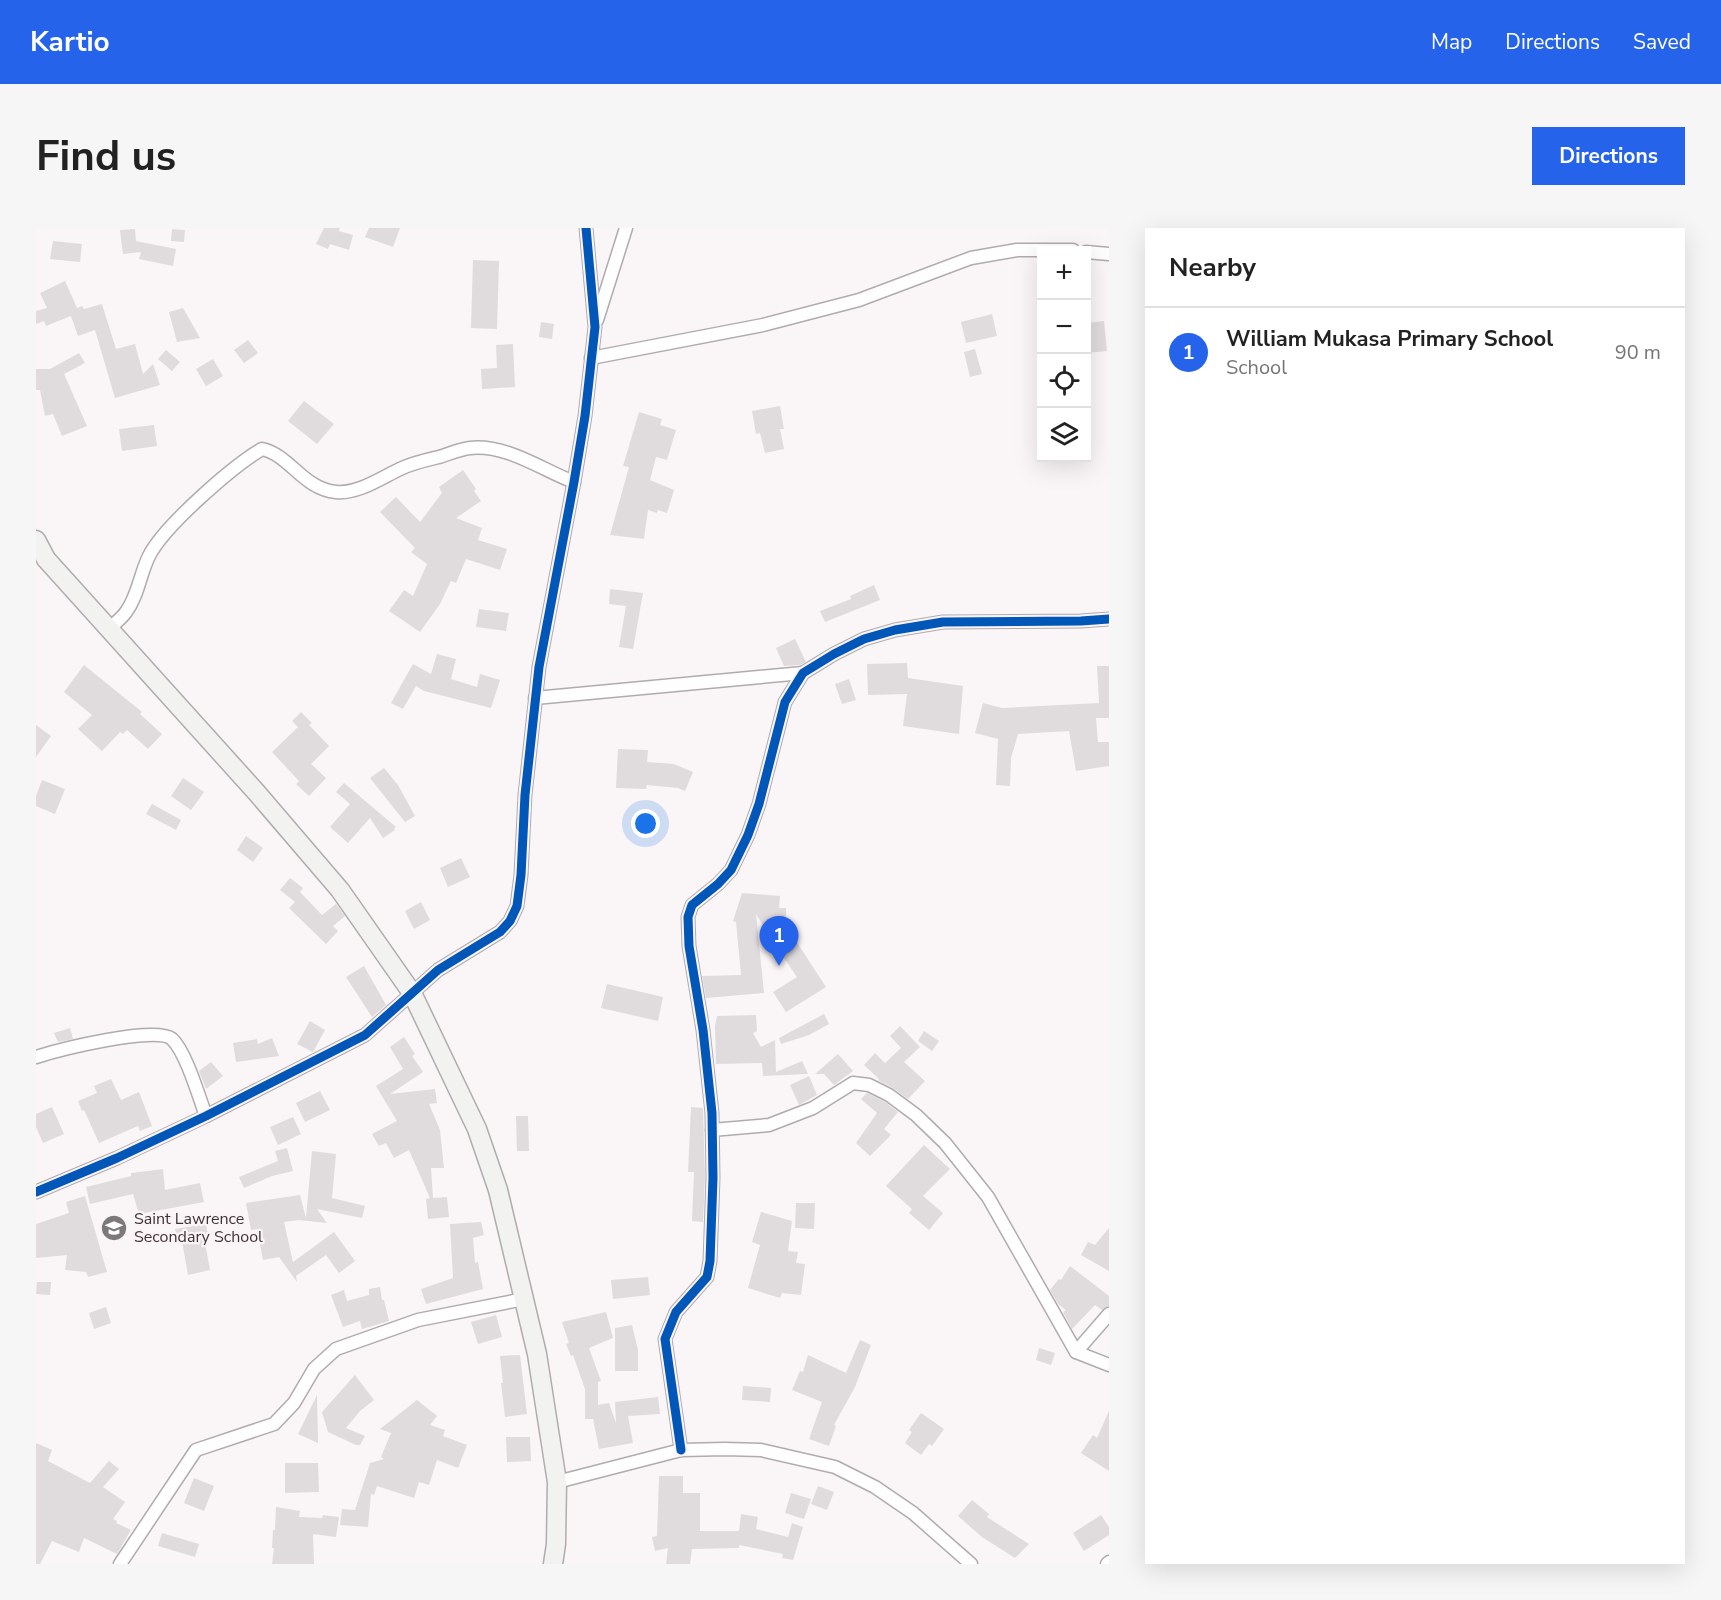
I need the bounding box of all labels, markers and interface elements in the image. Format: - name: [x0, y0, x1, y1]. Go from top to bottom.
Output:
- text: Kartio: [30, 23, 110, 61]
- text: Map: [1431, 28, 1472, 56]
- text: Directions: [1505, 28, 1600, 56]
- text: Saved: [1633, 28, 1691, 56]
- button: Directions: [1532, 127, 1685, 185]
- text: Find us: [36, 128, 176, 185]
- map controls: [1037, 246, 1091, 462]
- button: +: [1037, 246, 1091, 300]
- text: Nearby: [1169, 250, 1256, 285]
- button: −: [1037, 300, 1091, 354]
- text: William Mukasa Primary School: [1226, 324, 1553, 354]
- text: 1: [1183, 339, 1195, 366]
- text: 90 m: [1615, 339, 1661, 366]
- button: locate: [1037, 354, 1091, 408]
- text: School: [1226, 354, 1287, 381]
- button: layers: [1037, 408, 1091, 462]
- your location: [631, 809, 660, 838]
- pin: 1: [760, 916, 798, 966]
- place label: Saint Lawrence Secondary School: [134, 1208, 263, 1248]
- school or university icon: Saint Lawrence Secondary School: [99, 1213, 129, 1243]

